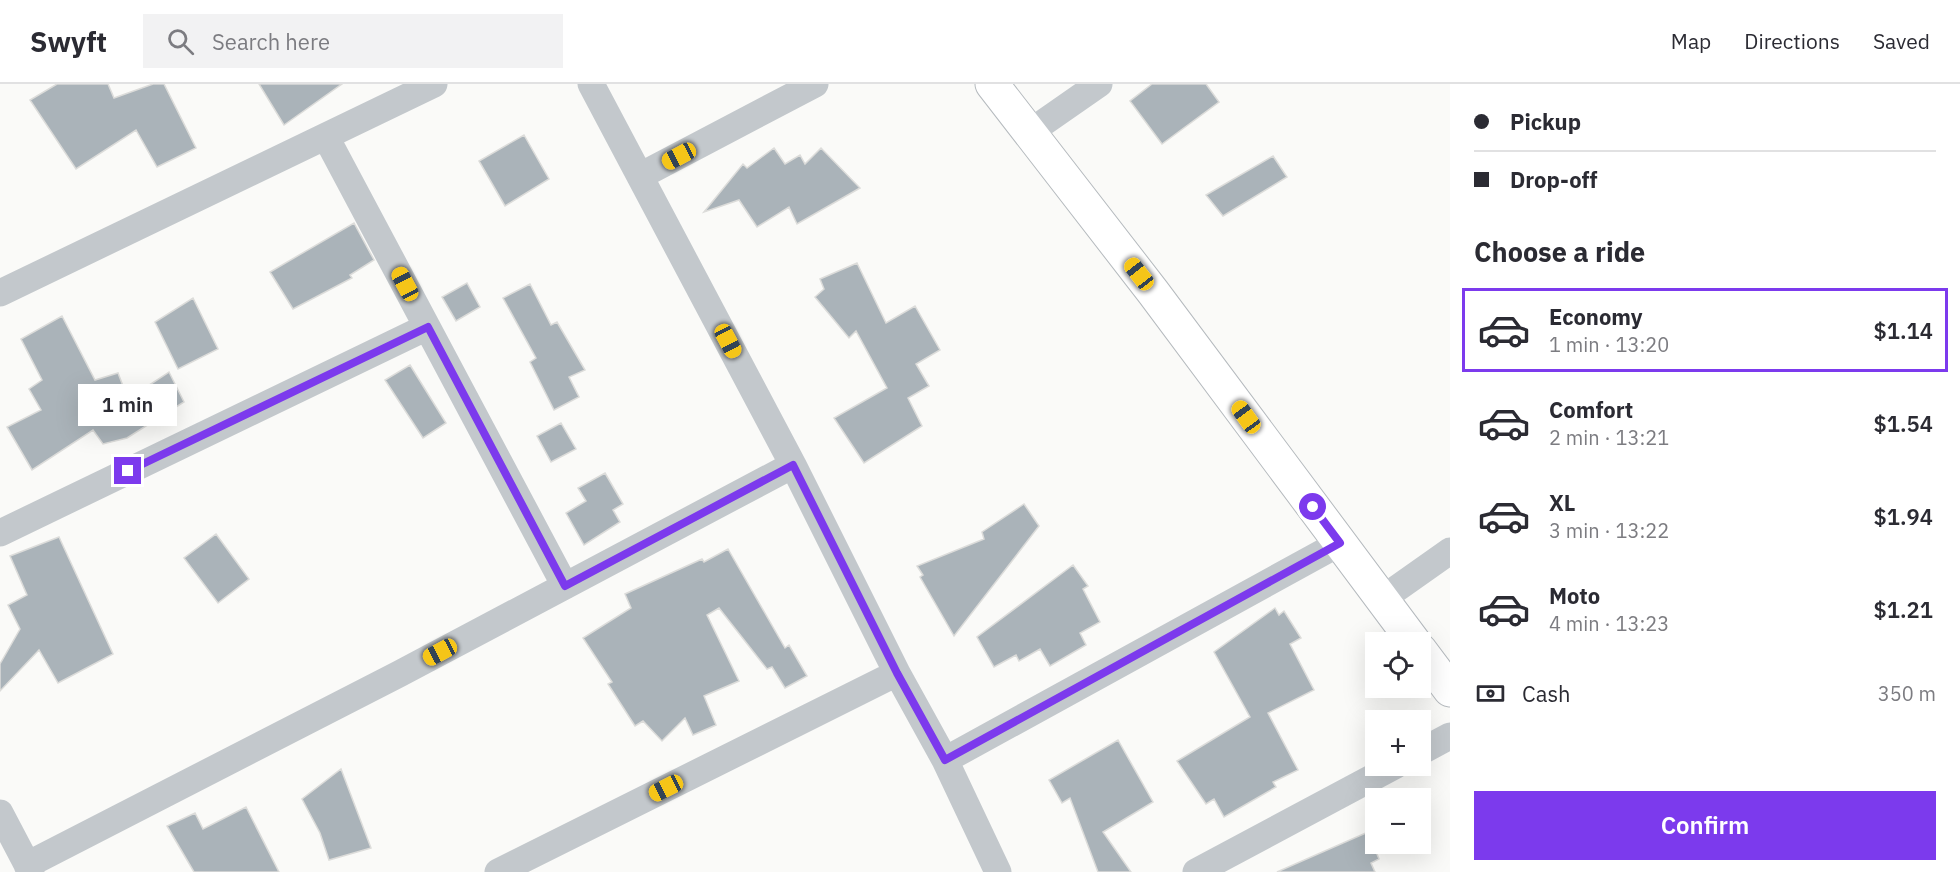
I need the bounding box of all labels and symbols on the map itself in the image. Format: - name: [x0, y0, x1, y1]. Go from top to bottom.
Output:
- car: [659, 140, 699, 172]
- car: [1121, 254, 1157, 294]
- car: [389, 264, 421, 304]
- car: [712, 321, 744, 361]
- callout: 1 min: [78, 384, 178, 426]
- car: [1228, 397, 1264, 437]
- route end: [114, 457, 141, 484]
- route start: [1299, 493, 1326, 520]
- car: [420, 636, 460, 668]
- car: [646, 772, 686, 804]

